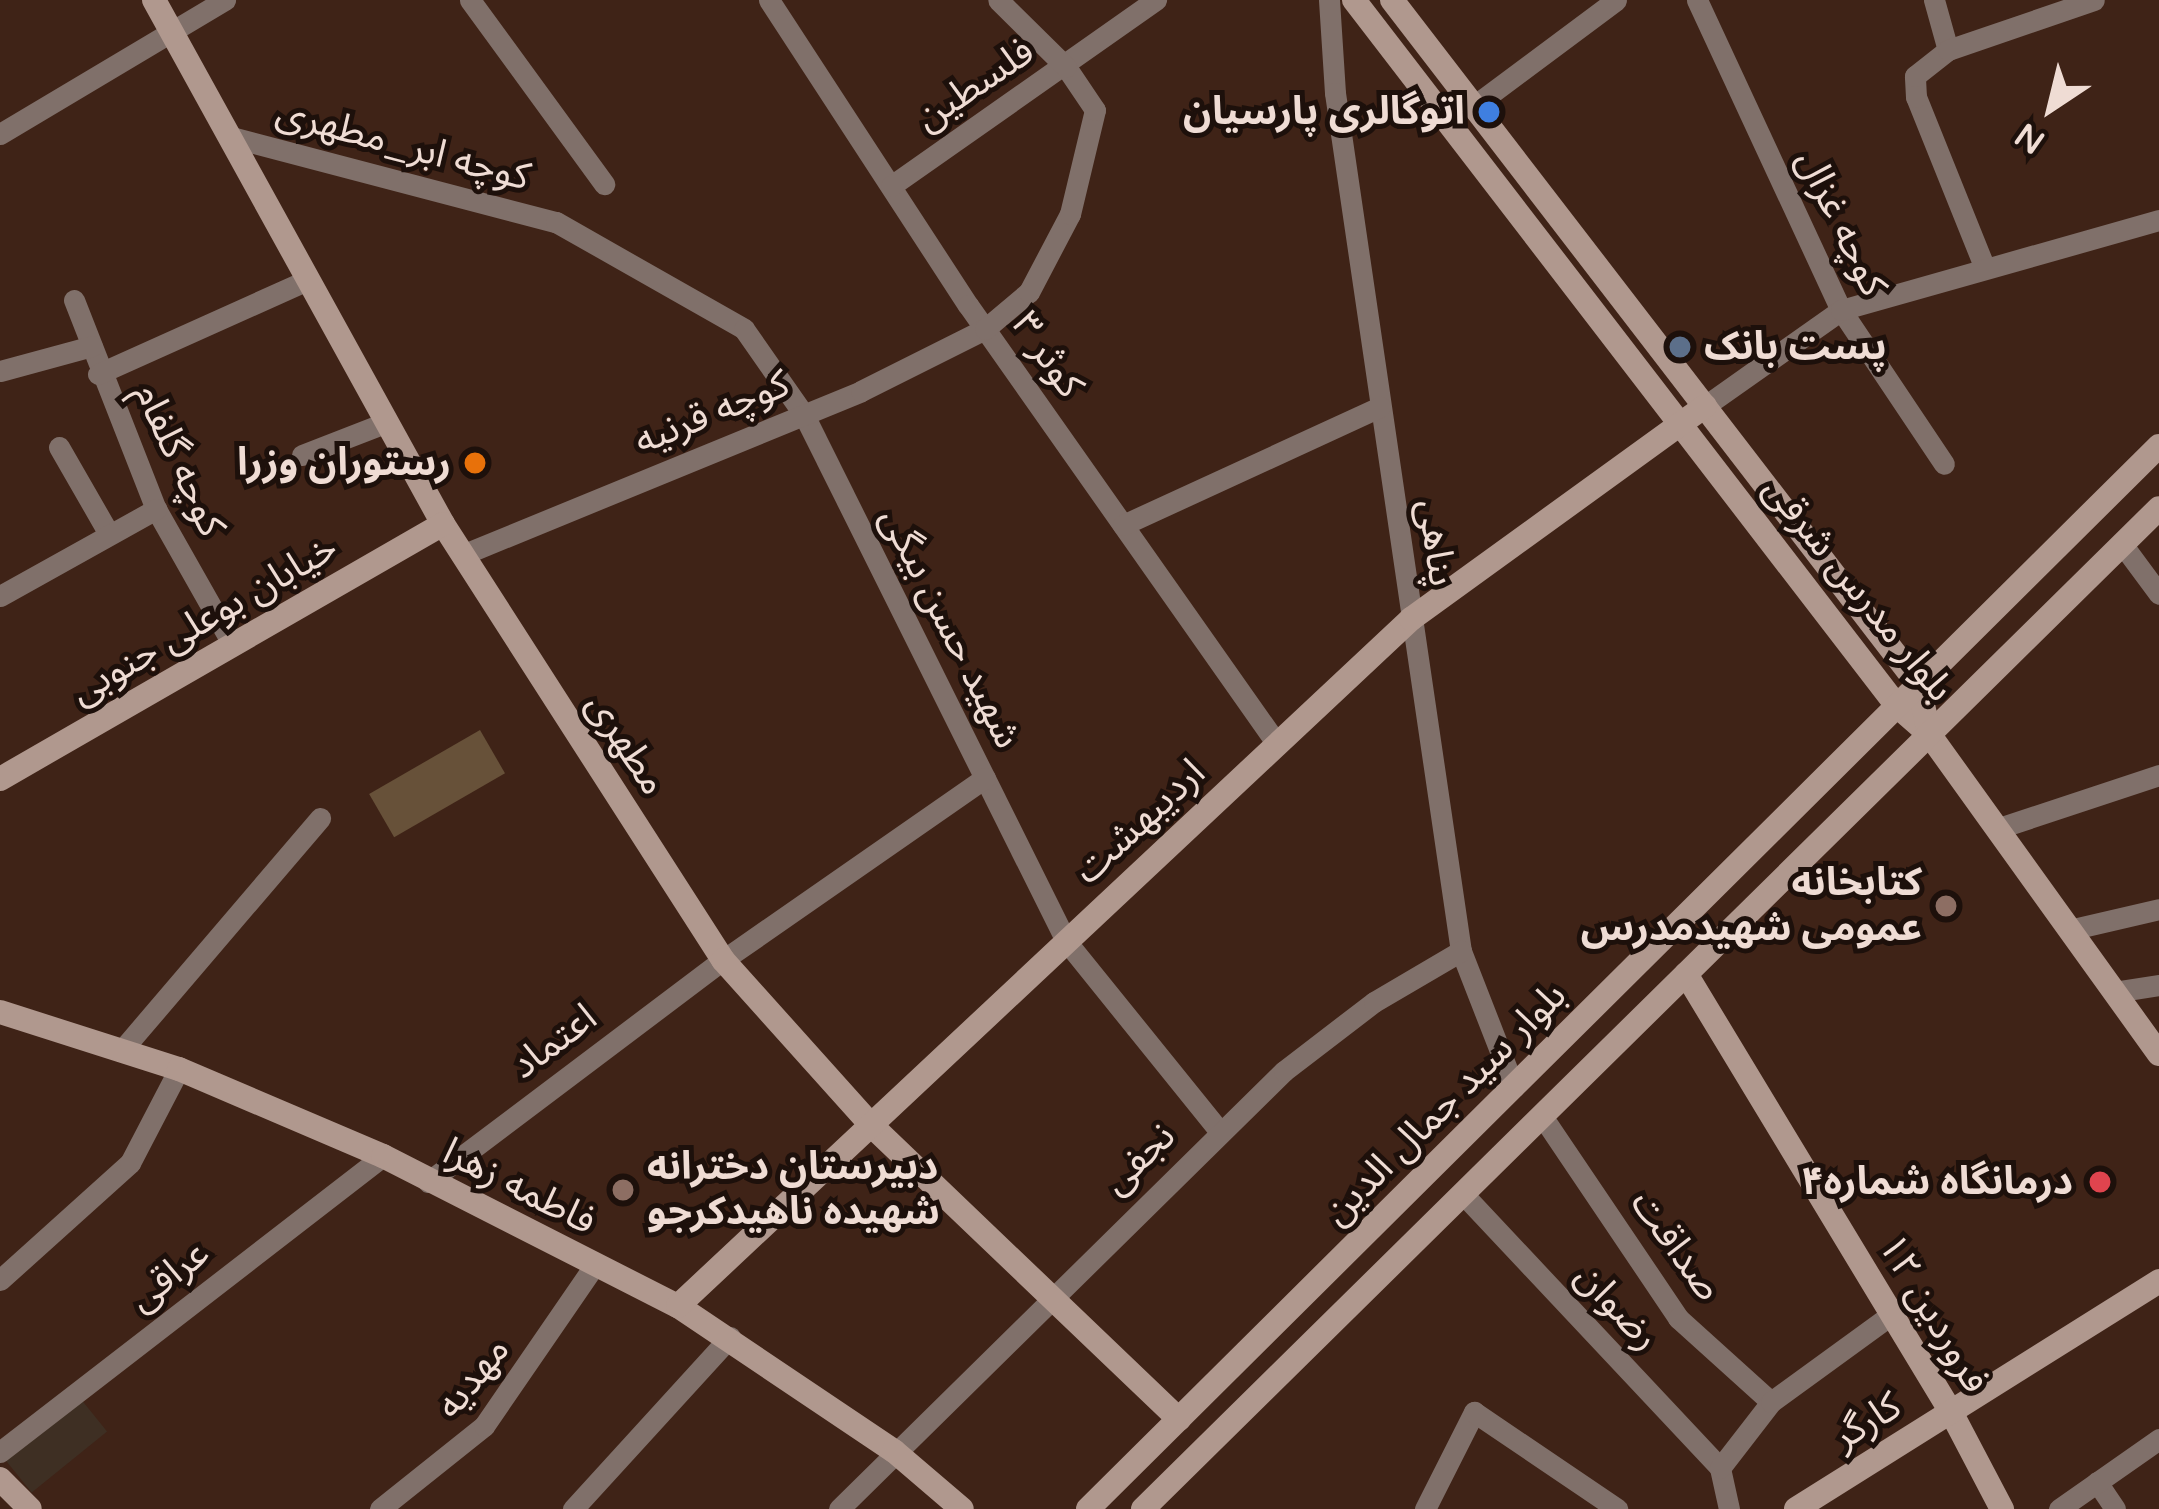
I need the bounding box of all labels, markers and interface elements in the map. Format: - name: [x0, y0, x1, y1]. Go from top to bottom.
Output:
- street label: فلسطین: [907, 28, 1043, 142]
- north arrow: [1991, 48, 2111, 168]
- street label: کوچه ابر_مطهری: [271, 89, 535, 201]
- place label: اتوگالری پارسیان: [1183, 89, 1465, 135]
- marker: اتوگالری پارسیان: [1476, 99, 1502, 125]
- text: N: [2008, 114, 2052, 161]
- street label: کوچه غزال: [1786, 142, 1896, 304]
- street label: کوثر ۳: [1001, 303, 1093, 407]
- place label: پست بانک: [1704, 324, 1887, 370]
- marker: پست بانک: [1667, 334, 1693, 360]
- street label: کوچه قرنیه: [628, 361, 796, 465]
- street label: کوچه گلفام: [123, 376, 235, 544]
- place label: رستوران وزرا: [237, 440, 451, 486]
- marker: رستوران وزرا: [462, 450, 488, 476]
- street label: بلوار مدرس شرقی: [1753, 467, 1963, 711]
- street label: پناهی: [1407, 496, 1465, 590]
- street label: شهید حسن بیگی: [869, 500, 1031, 756]
- street label: خیابان بوعلی جنوبی: [62, 525, 346, 715]
- street label: مطهری: [576, 684, 676, 804]
- street label: اردیبهشت: [1065, 750, 1215, 894]
- place label: کتابخانه عمومی شهیدمدرس: [1581, 861, 1922, 952]
- marker: کتابخانه عمومی شهیدمدرس: [1933, 893, 1959, 919]
- street label: بلوار سید جمال الدین: [1314, 973, 1576, 1235]
- street label: اعتماد: [502, 994, 606, 1090]
- street label: نجفی: [1093, 1113, 1185, 1205]
- street label: فاطمه زهرا: [435, 1129, 603, 1245]
- place label: دبیرستان دخترانه شهیده ناهیدکرجو: [647, 1145, 940, 1236]
- place label: درمانگاه شماره۴: [1801, 1159, 2073, 1205]
- marker: درمانگاه شماره۴: [2084, 1166, 2116, 1198]
- marker: دبیرستان دخترانه شهیده ناهیدکرجو: [610, 1177, 636, 1203]
- street label: صداقت: [1620, 1182, 1732, 1310]
- street label: ۱۲ فروردین: [1867, 1226, 1999, 1402]
- street label: عراقی: [119, 1230, 219, 1322]
- street label: رضوان: [1565, 1253, 1669, 1361]
- street label: مهدیه: [426, 1328, 520, 1428]
- street label: کارگر: [1824, 1383, 1910, 1461]

